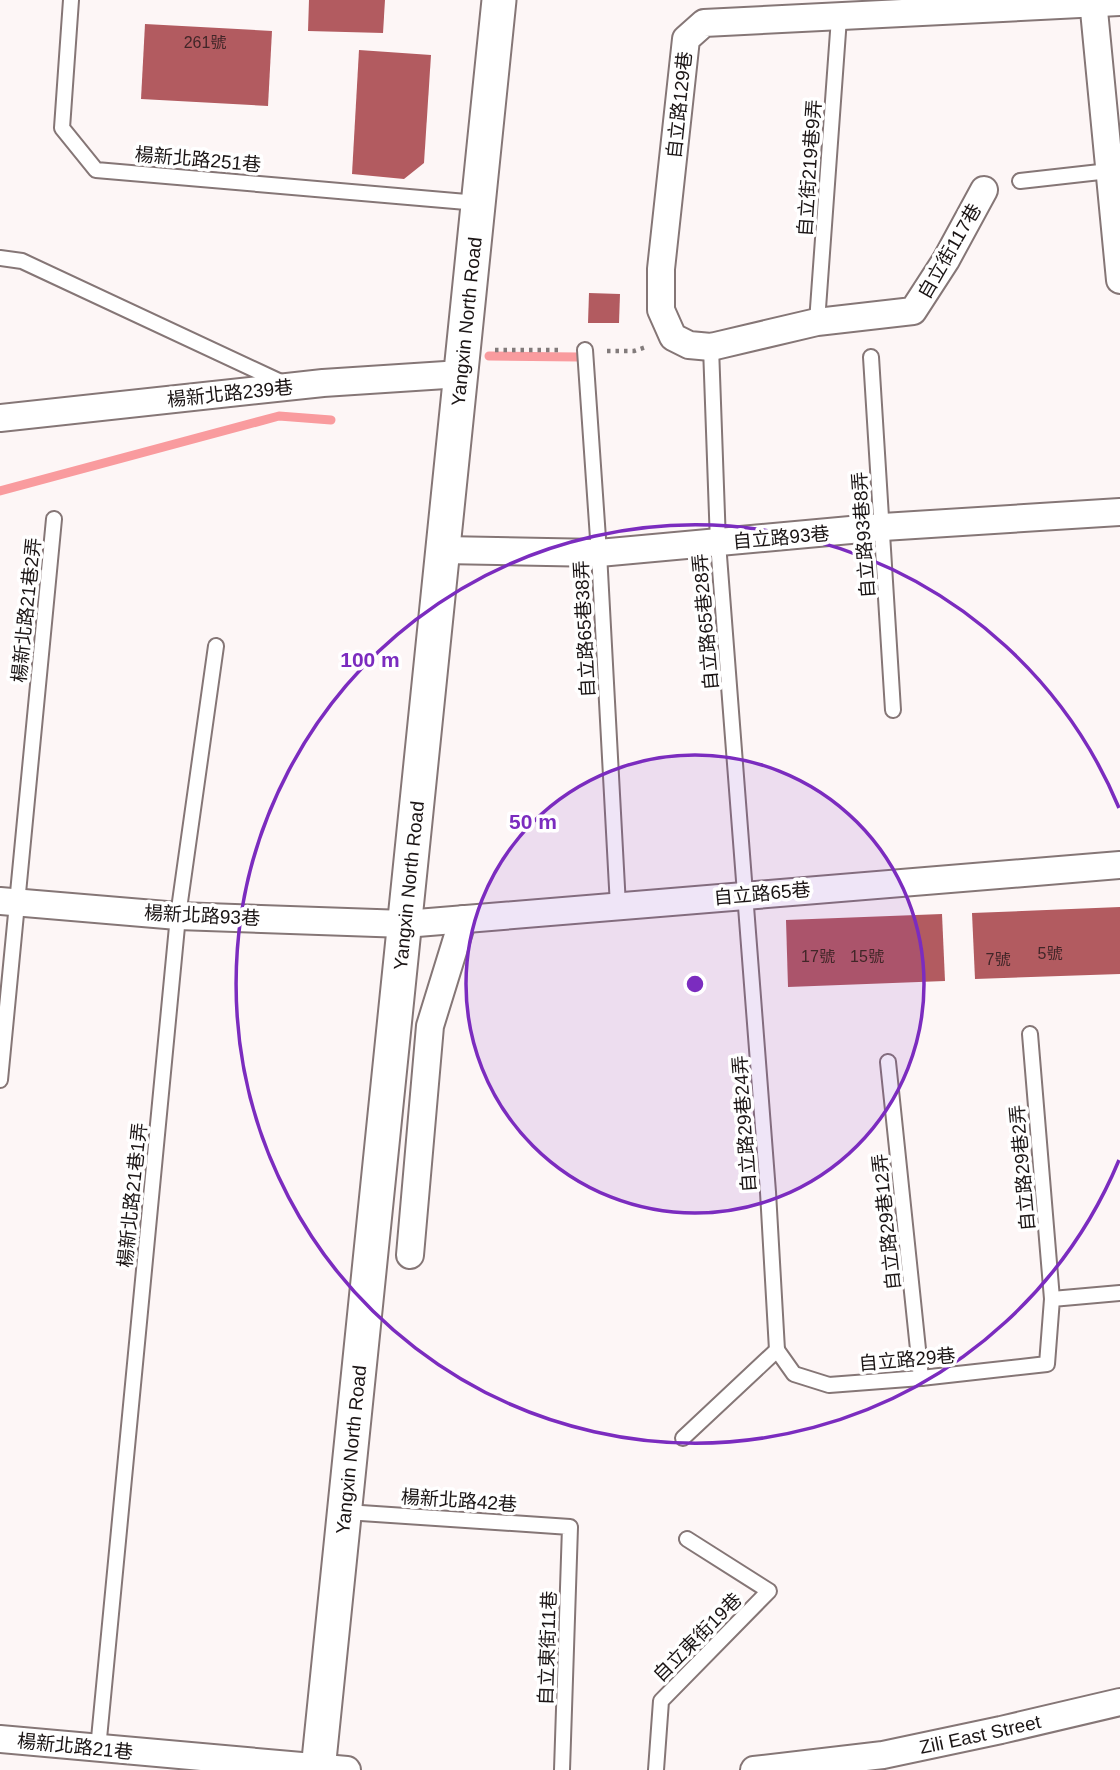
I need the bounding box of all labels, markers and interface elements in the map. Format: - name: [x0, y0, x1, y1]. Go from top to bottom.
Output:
- house number: 261號: [184, 34, 226, 51]
- street label: 自立路129巷: [663, 50, 696, 160]
- street label: 自立街219巷9弄: [794, 99, 825, 237]
- street label: 楊新北路251巷: [134, 144, 262, 175]
- street label: 自立街117巷: [914, 200, 985, 303]
- street label: Yangxin North Road: [448, 236, 486, 407]
- street label: 楊新北路239巷: [166, 376, 294, 411]
- street label: 自立路93巷8弄: [849, 471, 878, 599]
- street label: 自立路93巷: [732, 523, 830, 552]
- street label: 楊新北路21巷2弄: [8, 537, 45, 684]
- street label: 自立路65巷28弄: [689, 553, 722, 691]
- street label: 自立路65巷38弄: [570, 560, 599, 698]
- text: 100 m: [340, 648, 400, 671]
- street label: Yangxin North Road: [390, 800, 428, 971]
- text: 50 m: [509, 810, 557, 833]
- street label: 自立路65巷: [713, 879, 811, 908]
- street label: 楊新北路93巷: [143, 902, 261, 929]
- house number: 5號: [1038, 945, 1062, 962]
- house number: 17號: [801, 948, 835, 965]
- house number: 15號: [850, 948, 884, 965]
- house number: 7號: [986, 951, 1010, 968]
- centre of rings: [683, 972, 707, 996]
- street label: 自立路29巷24弄: [729, 1055, 760, 1193]
- street label: 自立路29巷2弄: [1007, 1104, 1038, 1232]
- street label: 楊新北路21巷1弄: [114, 1122, 151, 1269]
- street label: 自立路29巷12弄: [869, 1153, 904, 1291]
- street label: 自立路29巷: [858, 1345, 956, 1374]
- street label: Yangxin North Road: [332, 1364, 370, 1535]
- street label: 楊新北路42巷: [400, 1486, 518, 1515]
- street label: 自立東街19巷: [649, 1589, 746, 1686]
- street label: 自立東街11巷: [535, 1590, 560, 1706]
- street label: Zili East Street: [917, 1711, 1043, 1758]
- street label: 楊新北路21巷: [16, 1730, 134, 1763]

